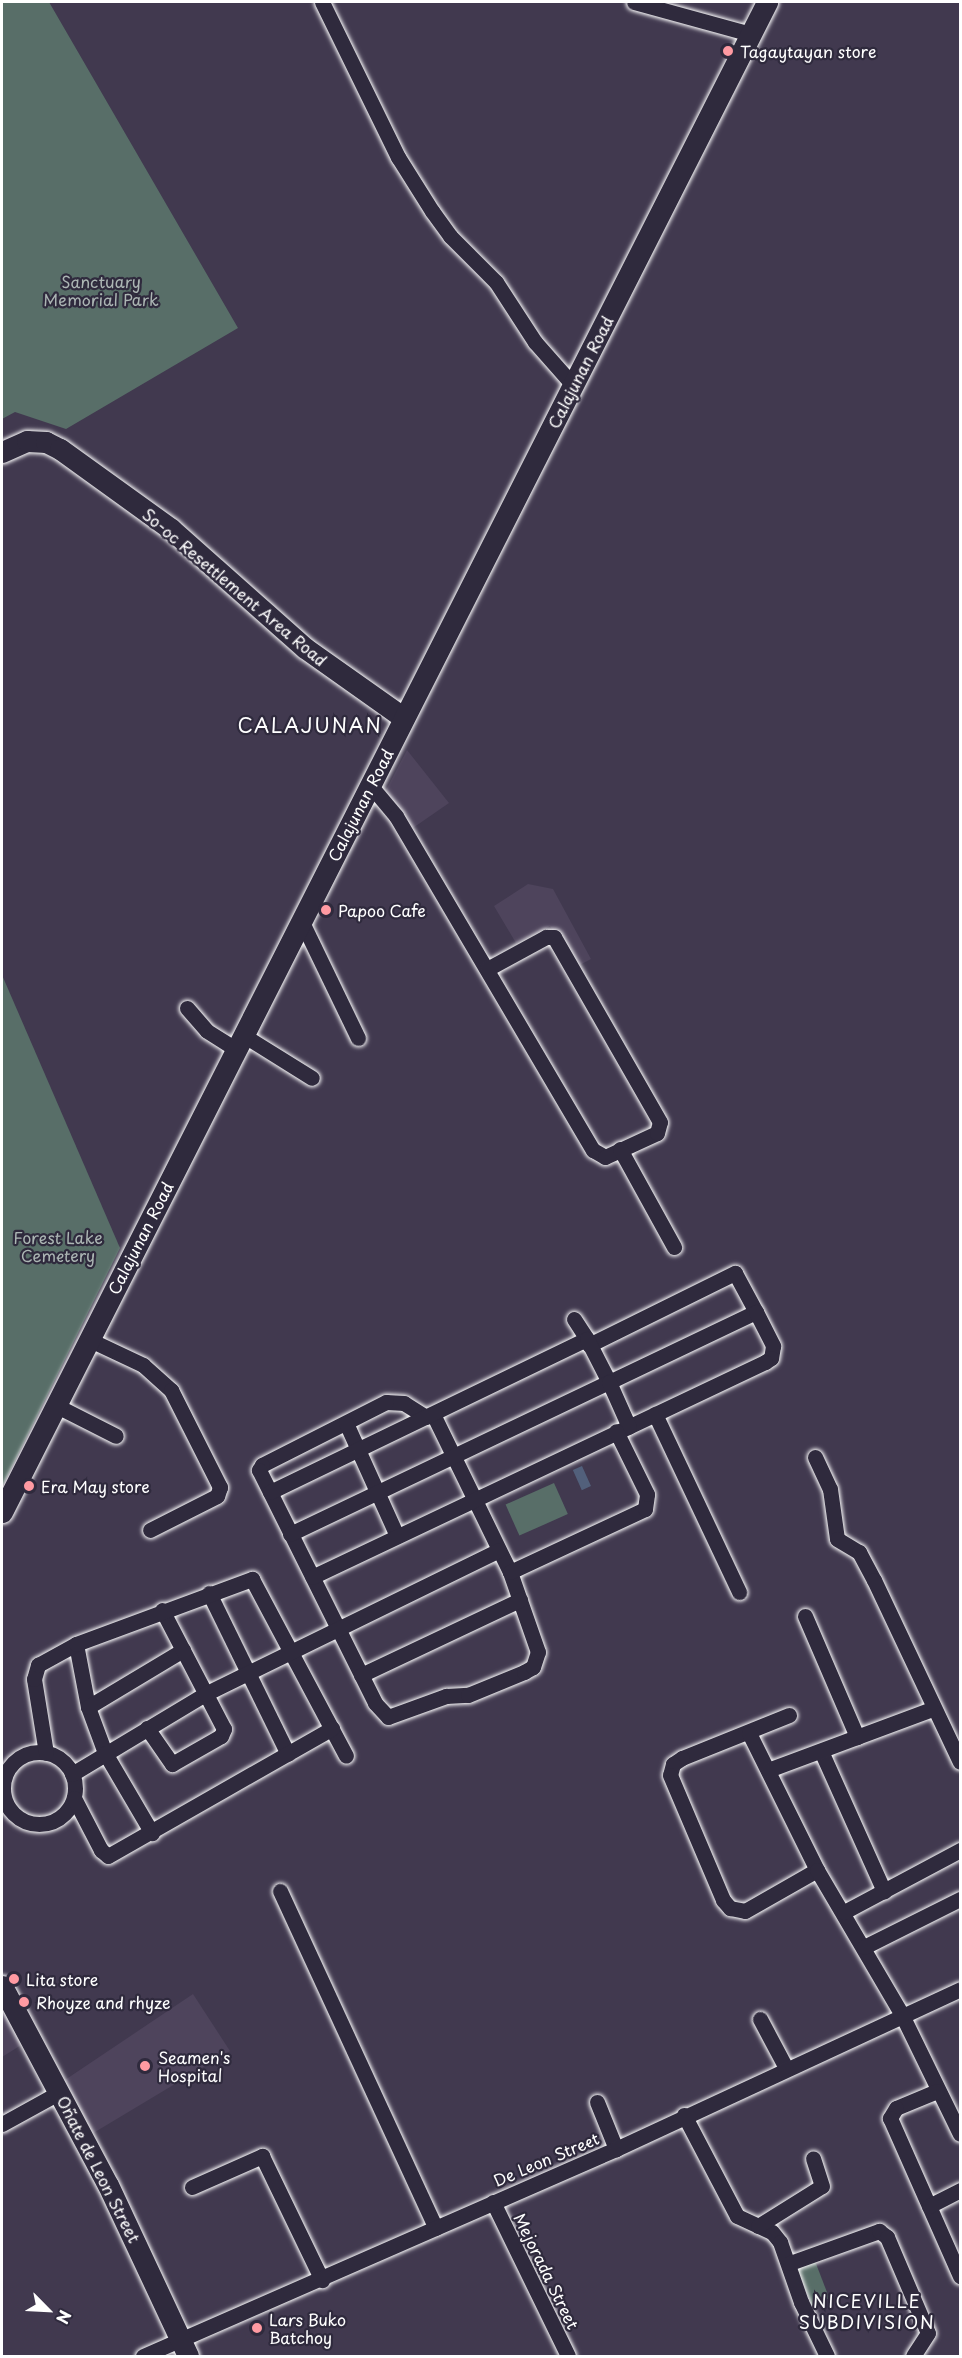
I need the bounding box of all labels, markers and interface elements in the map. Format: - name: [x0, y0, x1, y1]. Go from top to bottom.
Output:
- place label: Tagaytayan store: [740, 41, 876, 61]
- marker: Tagaytayan store: [721, 44, 735, 58]
- park label: Sanctuary Memorial Park: [43, 271, 159, 309]
- street label: Calajunan Road: [543, 313, 617, 431]
- street label: So-oc Resettlement Area Road: [139, 504, 331, 670]
- district label: CALAJUNAN: [239, 713, 381, 737]
- street label: Calajunan Road: [323, 746, 397, 864]
- place label: Papoo Cafe: [338, 900, 426, 920]
- marker: Papoo Cafe: [319, 903, 333, 917]
- street label: Calajunan Road: [103, 1179, 177, 1297]
- park label: Forest Lake Cemetery: [13, 1227, 103, 1265]
- place label: Era May store: [41, 1476, 151, 1496]
- marker: Era May store: [22, 1479, 36, 1493]
- place label: Lita store: [26, 1969, 100, 1989]
- marker: Lita store: [7, 1972, 21, 1986]
- place label: Rhoyze and rhyze: [36, 1992, 173, 2012]
- marker: Rhoyze and rhyze: [17, 1995, 31, 2009]
- place label: Seamen's Hospital: [158, 2047, 230, 2085]
- marker: Seamen's Hospital: [136, 2057, 154, 2075]
- street label: Oñate de Leon Street: [53, 2092, 145, 2246]
- street label: De Leon Street: [490, 2128, 602, 2190]
- street label: Mejorada Street: [510, 2210, 584, 2332]
- north arrow: [18, 2280, 78, 2340]
- district label: NICEVILLE SUBDIVISION: [799, 2291, 935, 2334]
- text: N: [51, 2307, 78, 2328]
- place label: Lars Buko Batchoy: [269, 2309, 345, 2347]
- marker: Lars Buko Batchoy: [250, 2321, 264, 2335]

